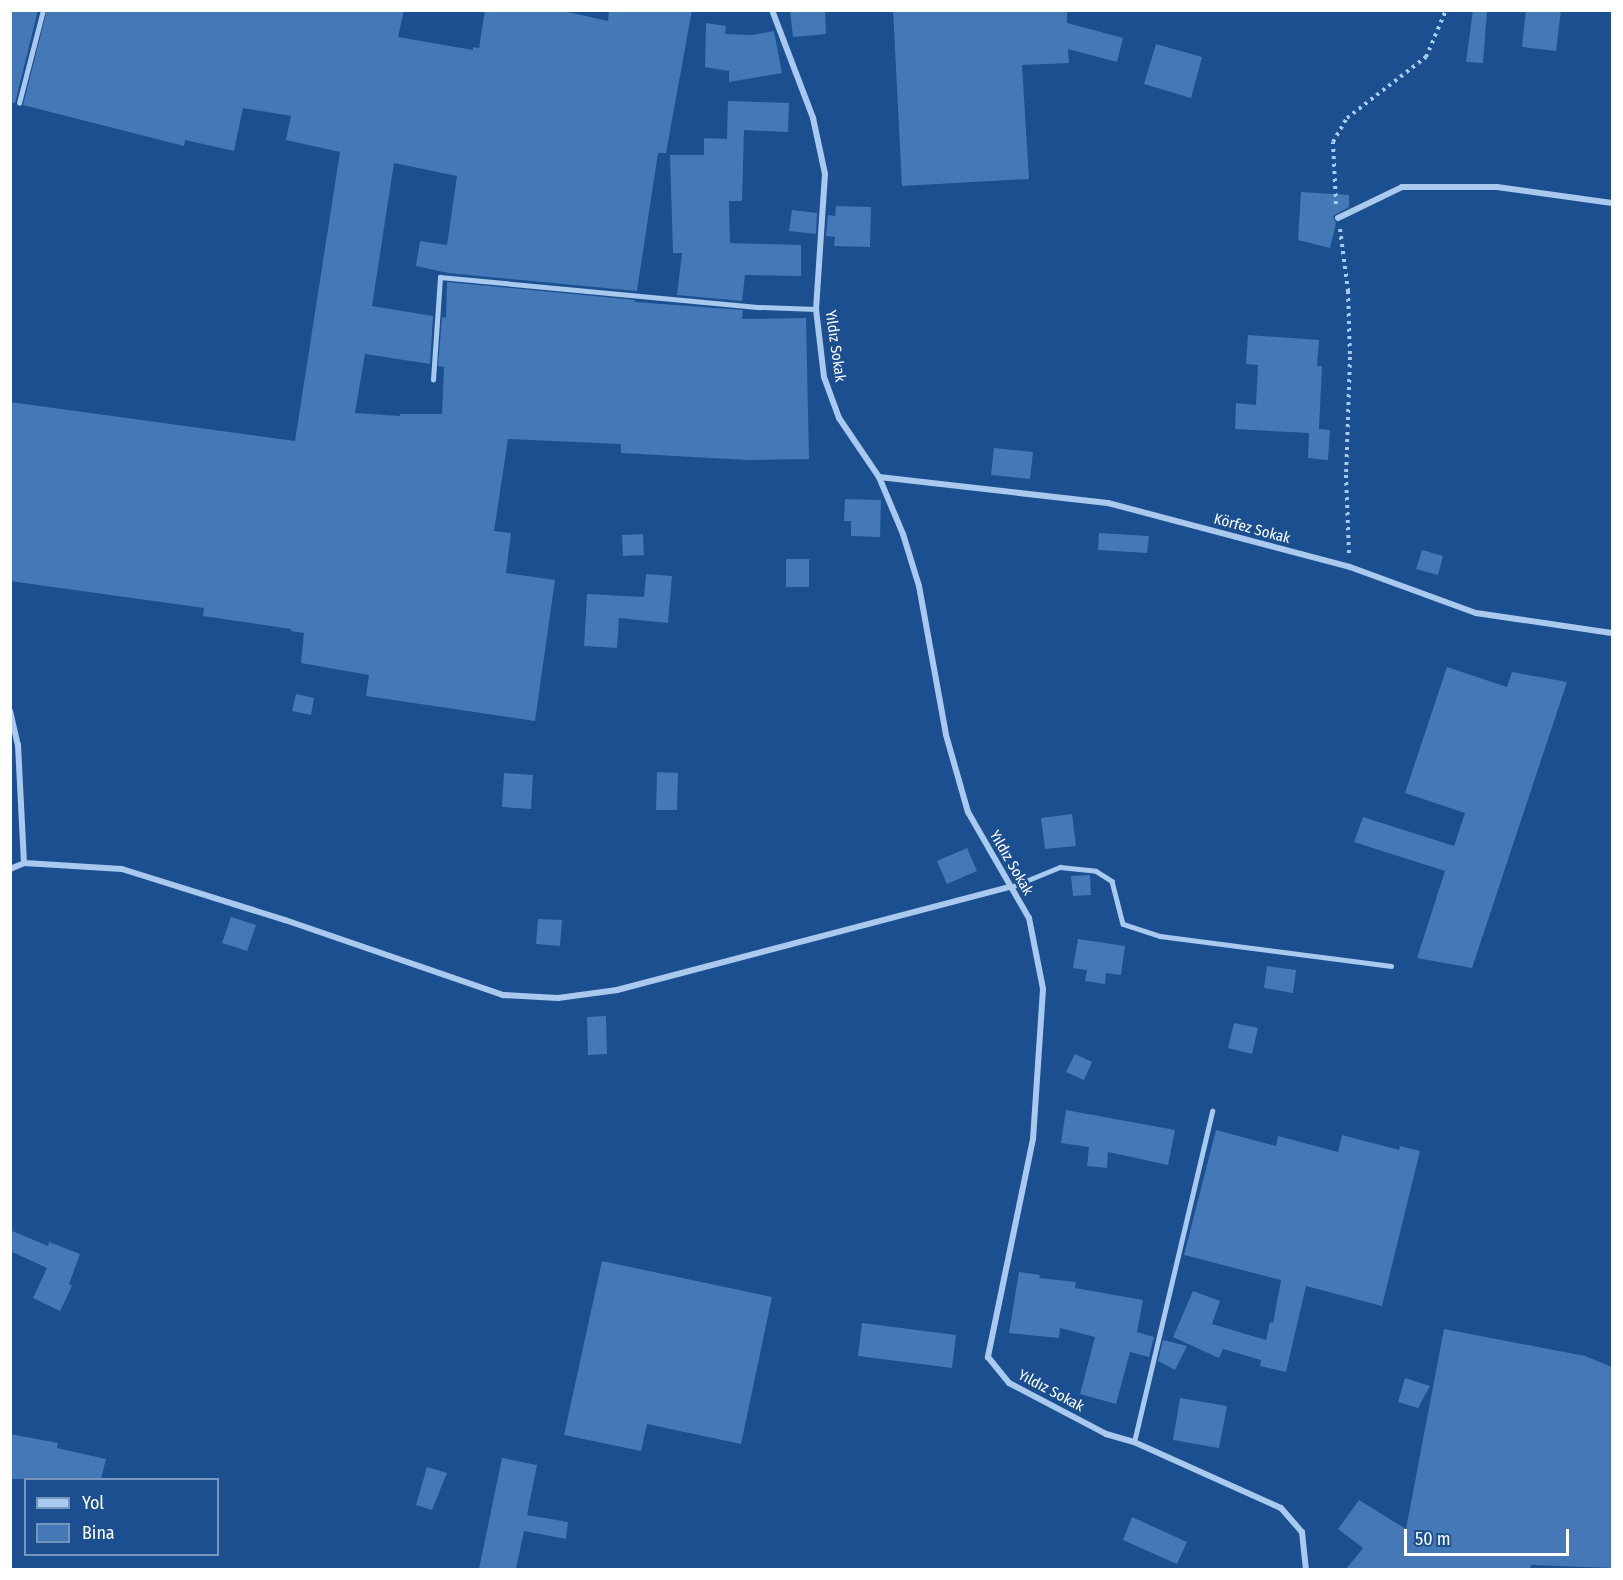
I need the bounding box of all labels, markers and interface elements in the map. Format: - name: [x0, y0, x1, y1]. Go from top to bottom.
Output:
- street label: Yıldız Sokak: [821, 309, 849, 383]
- street label: Körfez Sokak: [1212, 510, 1292, 548]
- street label: Yıldız Sokak: [985, 827, 1037, 899]
- street label: Yıldız Sokak: [1015, 1366, 1087, 1416]
- legend: [24, 1478, 219, 1556]
- text: Yol: [82, 1492, 104, 1514]
- scale bar: [1407, 1517, 1572, 1555]
- text: Bina: [82, 1522, 115, 1544]
- text: 50 m: [1415, 1528, 1451, 1550]

